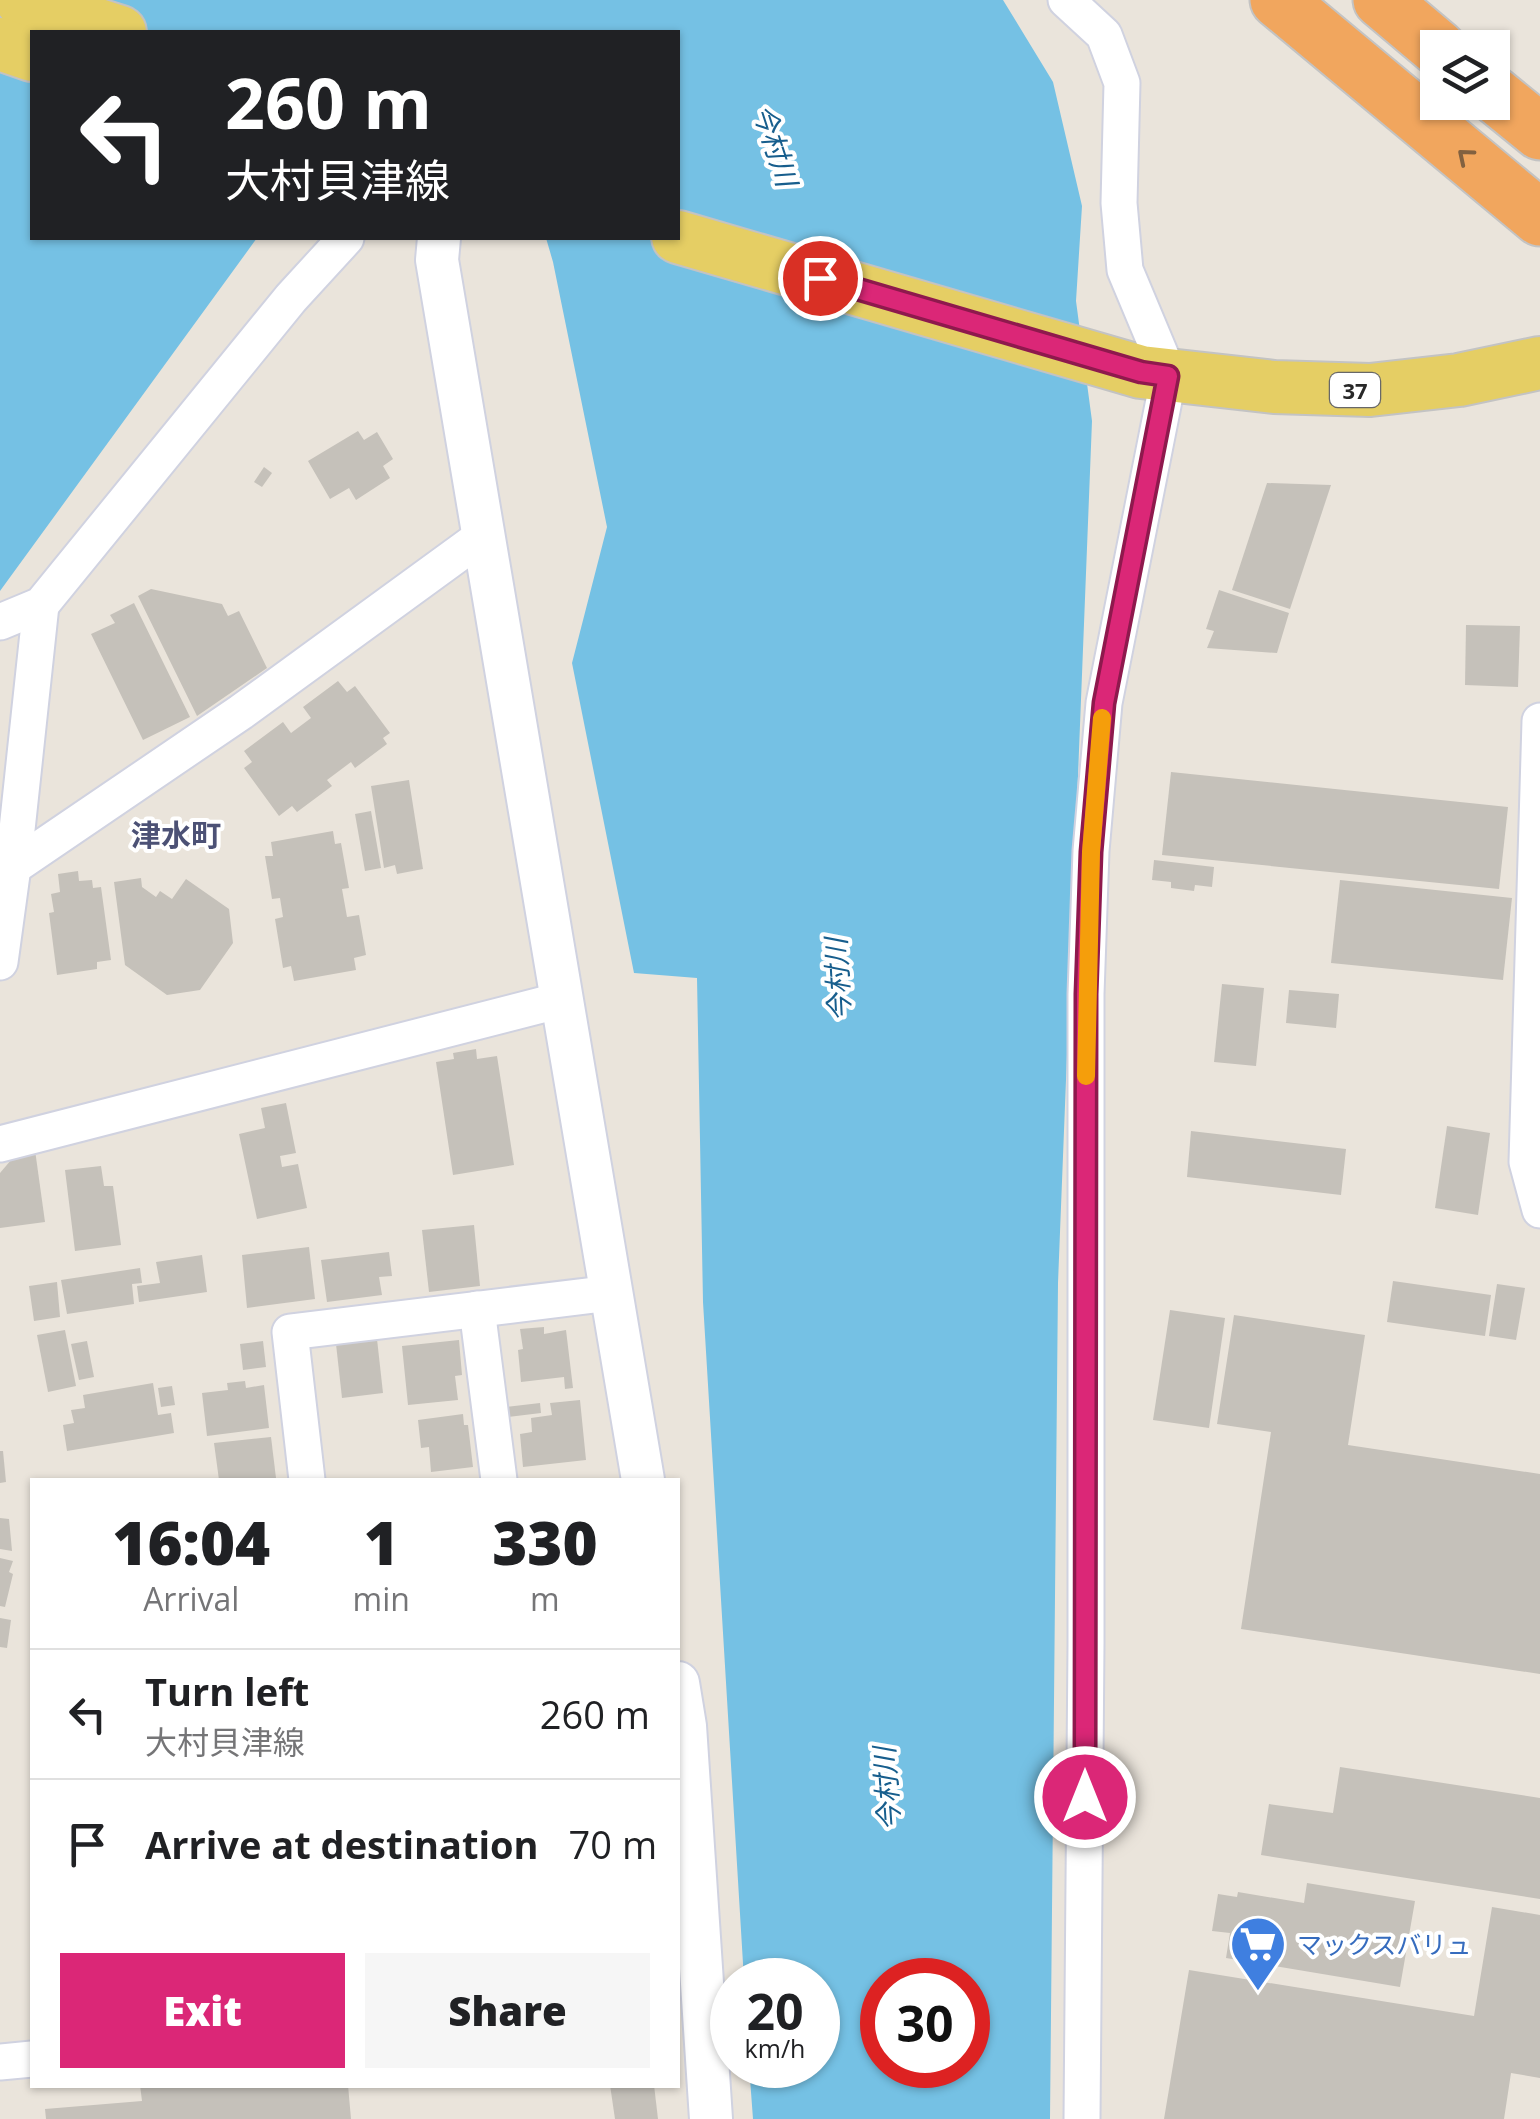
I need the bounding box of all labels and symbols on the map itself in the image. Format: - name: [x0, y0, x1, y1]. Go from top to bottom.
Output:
- water label: 今村川: [745, 99, 808, 194]
- one-way arrow: [1459, 150, 1477, 168]
- pin: [778, 236, 863, 321]
- road number: 37: [1330, 373, 1380, 407]
- district label: 津水町: [131, 814, 221, 855]
- water label: 今村川: [816, 934, 858, 1023]
- water label: 今村川: [864, 1743, 908, 1832]
- position arrow: [1033, 1745, 1137, 1849]
- supermarket icon: マックスバリュ: [1228, 1914, 1288, 1993]
- place label: マックスバリュ: [1297, 1927, 1471, 1961]
- speed limit sign: 30: [860, 1958, 990, 2088]

